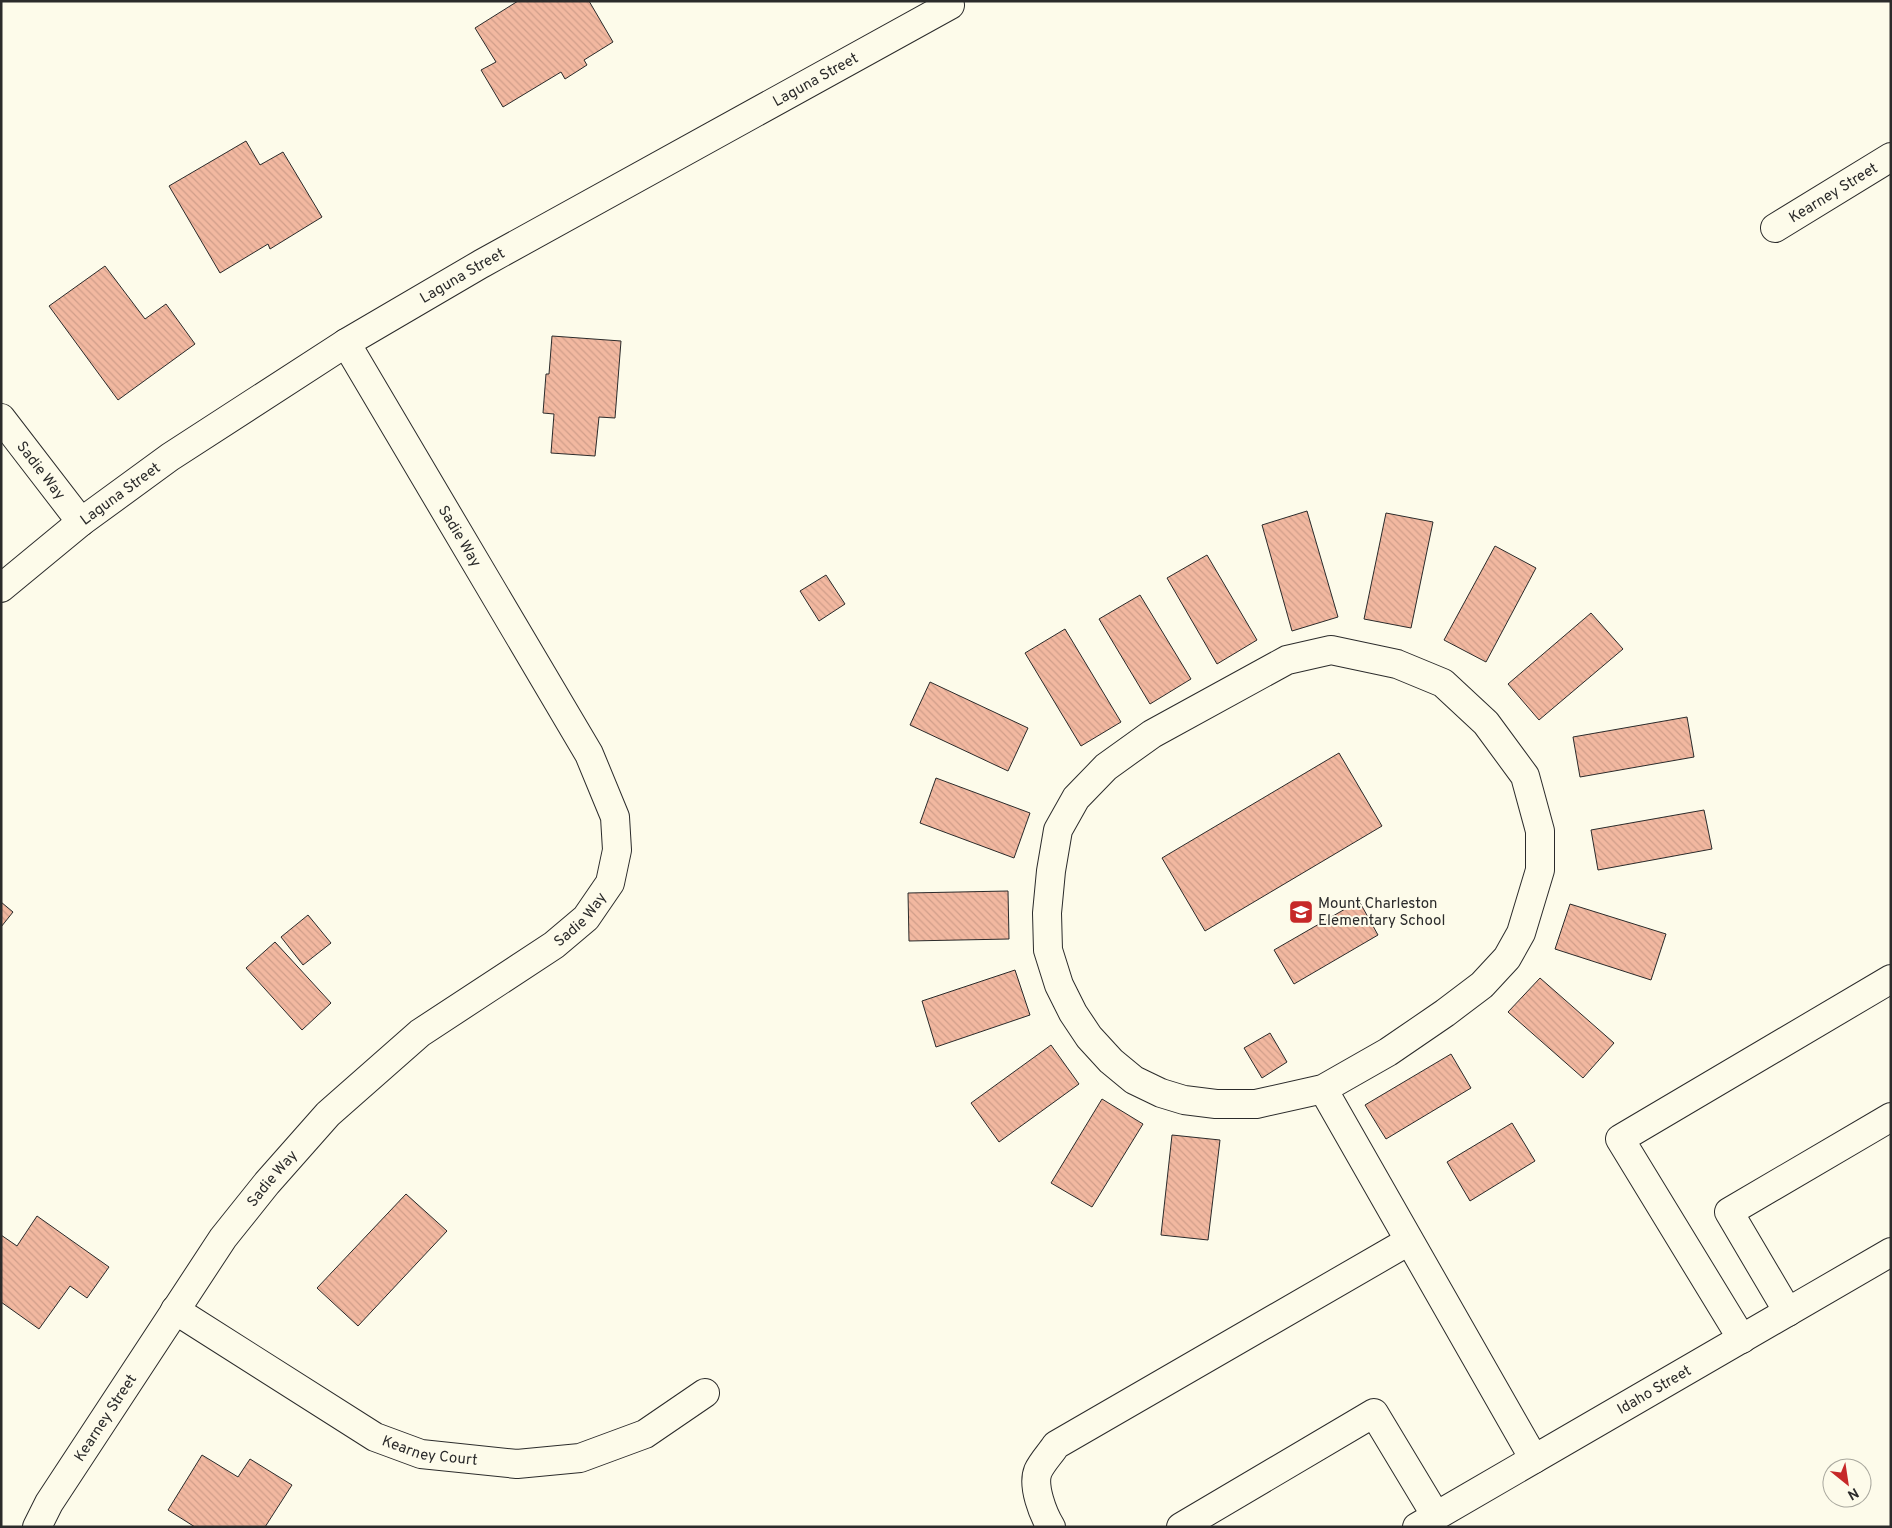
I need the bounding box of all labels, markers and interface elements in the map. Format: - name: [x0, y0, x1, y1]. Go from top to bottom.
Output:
- street label: Laguna Street: [770, 49, 862, 112]
- street label: Kearney Street: [1786, 159, 1882, 228]
- street label: Laguna Street: [417, 245, 509, 309]
- street label: Sadie Way: [12, 438, 69, 504]
- street label: Laguna Street: [77, 459, 165, 530]
- street label: Sadie Way: [433, 502, 485, 571]
- street label: Sadie Way: [551, 889, 612, 952]
- place label: Mount Charleston Elementary School: [1318, 895, 1445, 931]
- school or university icon: Mount Charleston Elementary School: [1288, 899, 1314, 925]
- street label: Sadie Way: [243, 1147, 302, 1211]
- street label: Idaho Street: [1614, 1362, 1695, 1420]
- street label: Kearney Street: [71, 1371, 142, 1466]
- street label: Kearney Court: [379, 1432, 478, 1471]
- north arrow: [1822, 1458, 1872, 1508]
- text: N: [1844, 1483, 1861, 1503]

